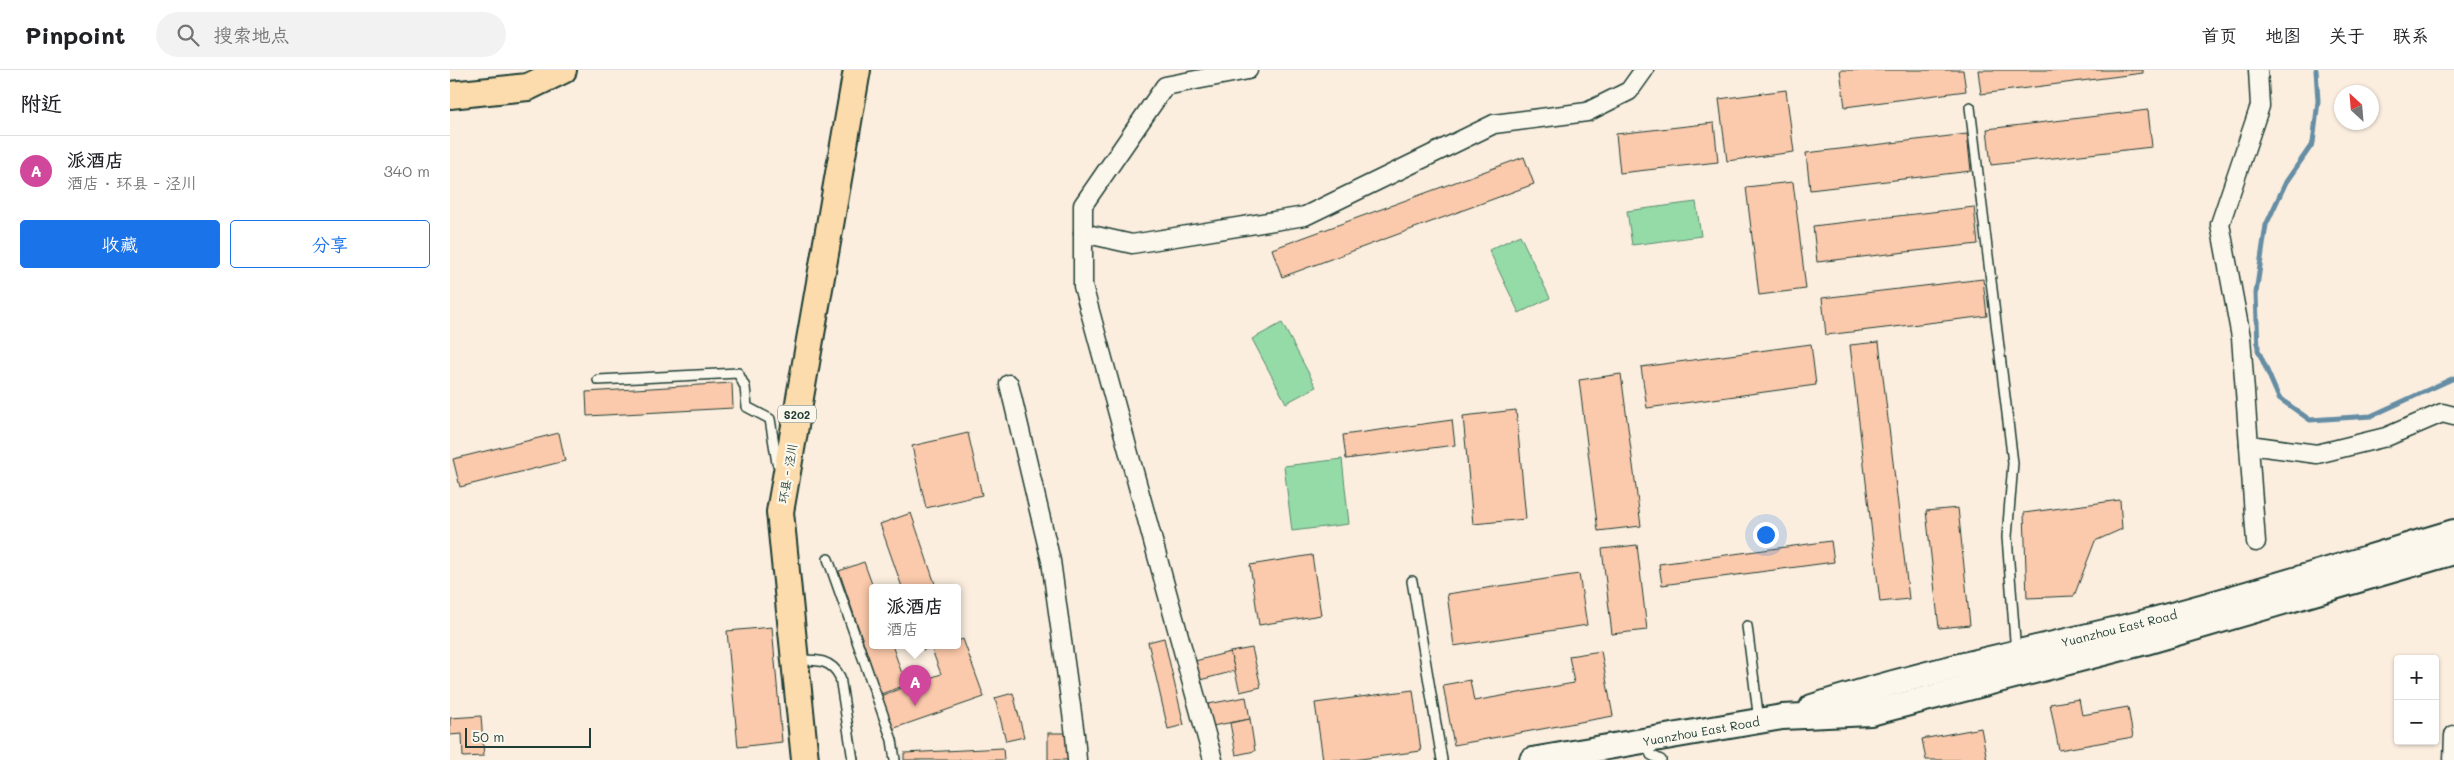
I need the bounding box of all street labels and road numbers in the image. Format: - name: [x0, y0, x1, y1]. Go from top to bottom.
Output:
- road number: S202: [778, 406, 816, 422]
- street label: 环县 - 泾川: [774, 442, 800, 504]
- street label: Yuanzhou East Road: [2059, 606, 2179, 650]
- street label: Yuanzhou East Road: [1641, 713, 1761, 749]

